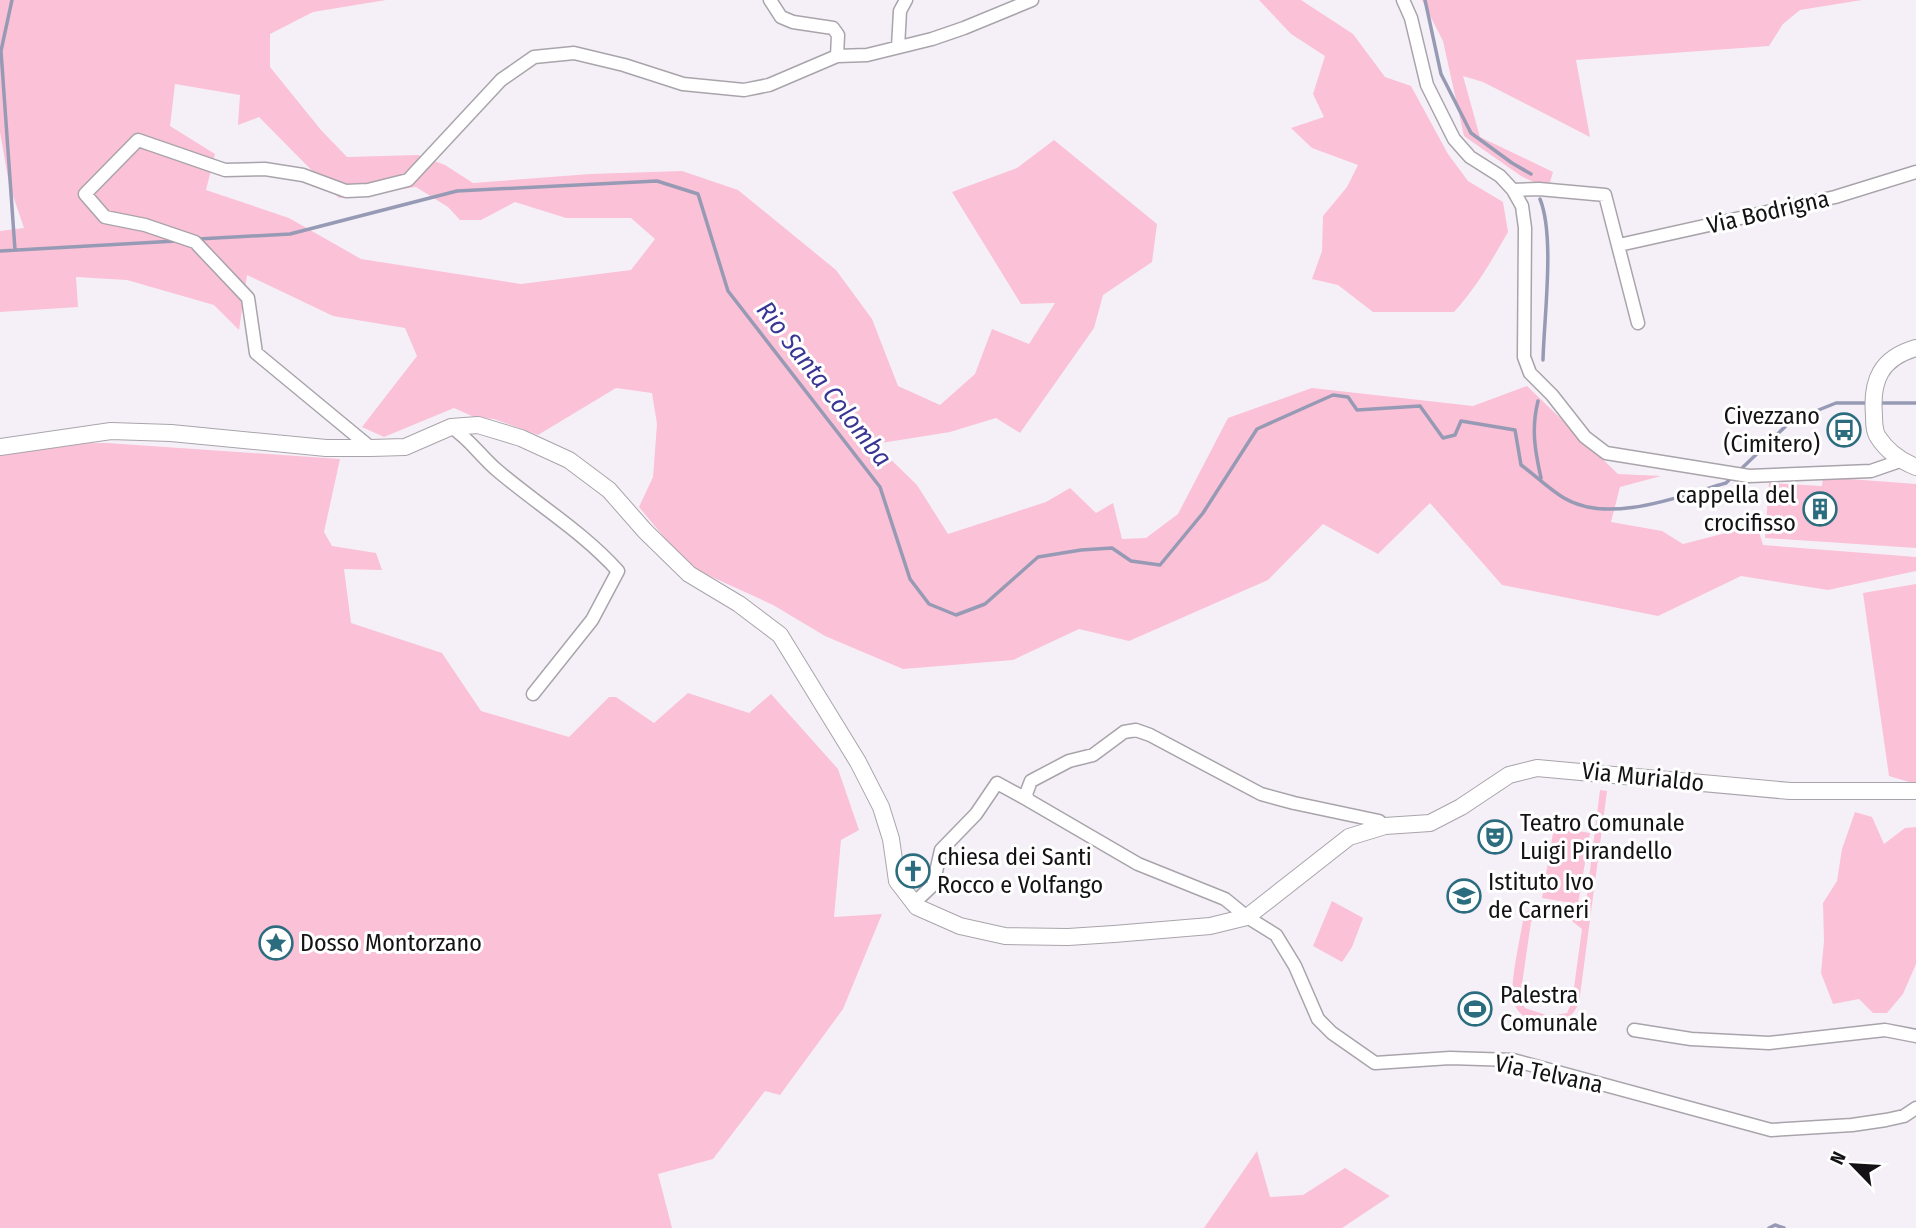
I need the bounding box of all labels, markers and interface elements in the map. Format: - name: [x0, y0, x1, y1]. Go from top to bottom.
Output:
- street label: Via Bodrigna: [1704, 184, 1832, 240]
- water label: Rio Santa Colomba: [750, 295, 898, 473]
- place label: Civezzano (Cimitero): [1723, 402, 1820, 458]
- bus stop icon: Civezzano (Cimitero): [1825, 411, 1863, 449]
- place label: cappella del crocifisso: [1676, 481, 1796, 537]
- building icon: cappella del crocifisso: [1801, 490, 1839, 528]
- street label: Via Murialdo: [1580, 757, 1706, 797]
- place label: Teatro Comunale Luigi Pirandello: [1520, 809, 1685, 865]
- theatre icon: Teatro Comunale Luigi Pirandello: [1476, 818, 1514, 856]
- place label: chiesa dei Santi Rocco e Volfango: [937, 843, 1103, 899]
- church icon: chiesa dei Santi Rocco e Volfango: [894, 852, 932, 890]
- place label: Istituto Ivo de Carneri: [1488, 868, 1594, 924]
- school or university icon: Istituto Ivo de Carneri: [1445, 877, 1483, 915]
- place icon: Dosso Montorzano: [257, 924, 295, 962]
- place label: Dosso Montorzano: [300, 929, 482, 957]
- place label: Palestra Comunale: [1500, 981, 1598, 1037]
- sports icon: Palestra Comunale: [1456, 990, 1494, 1028]
- street label: Via Telvana: [1492, 1049, 1606, 1099]
- north arrow: [1818, 1130, 1888, 1200]
- text: N: [1825, 1148, 1851, 1168]

